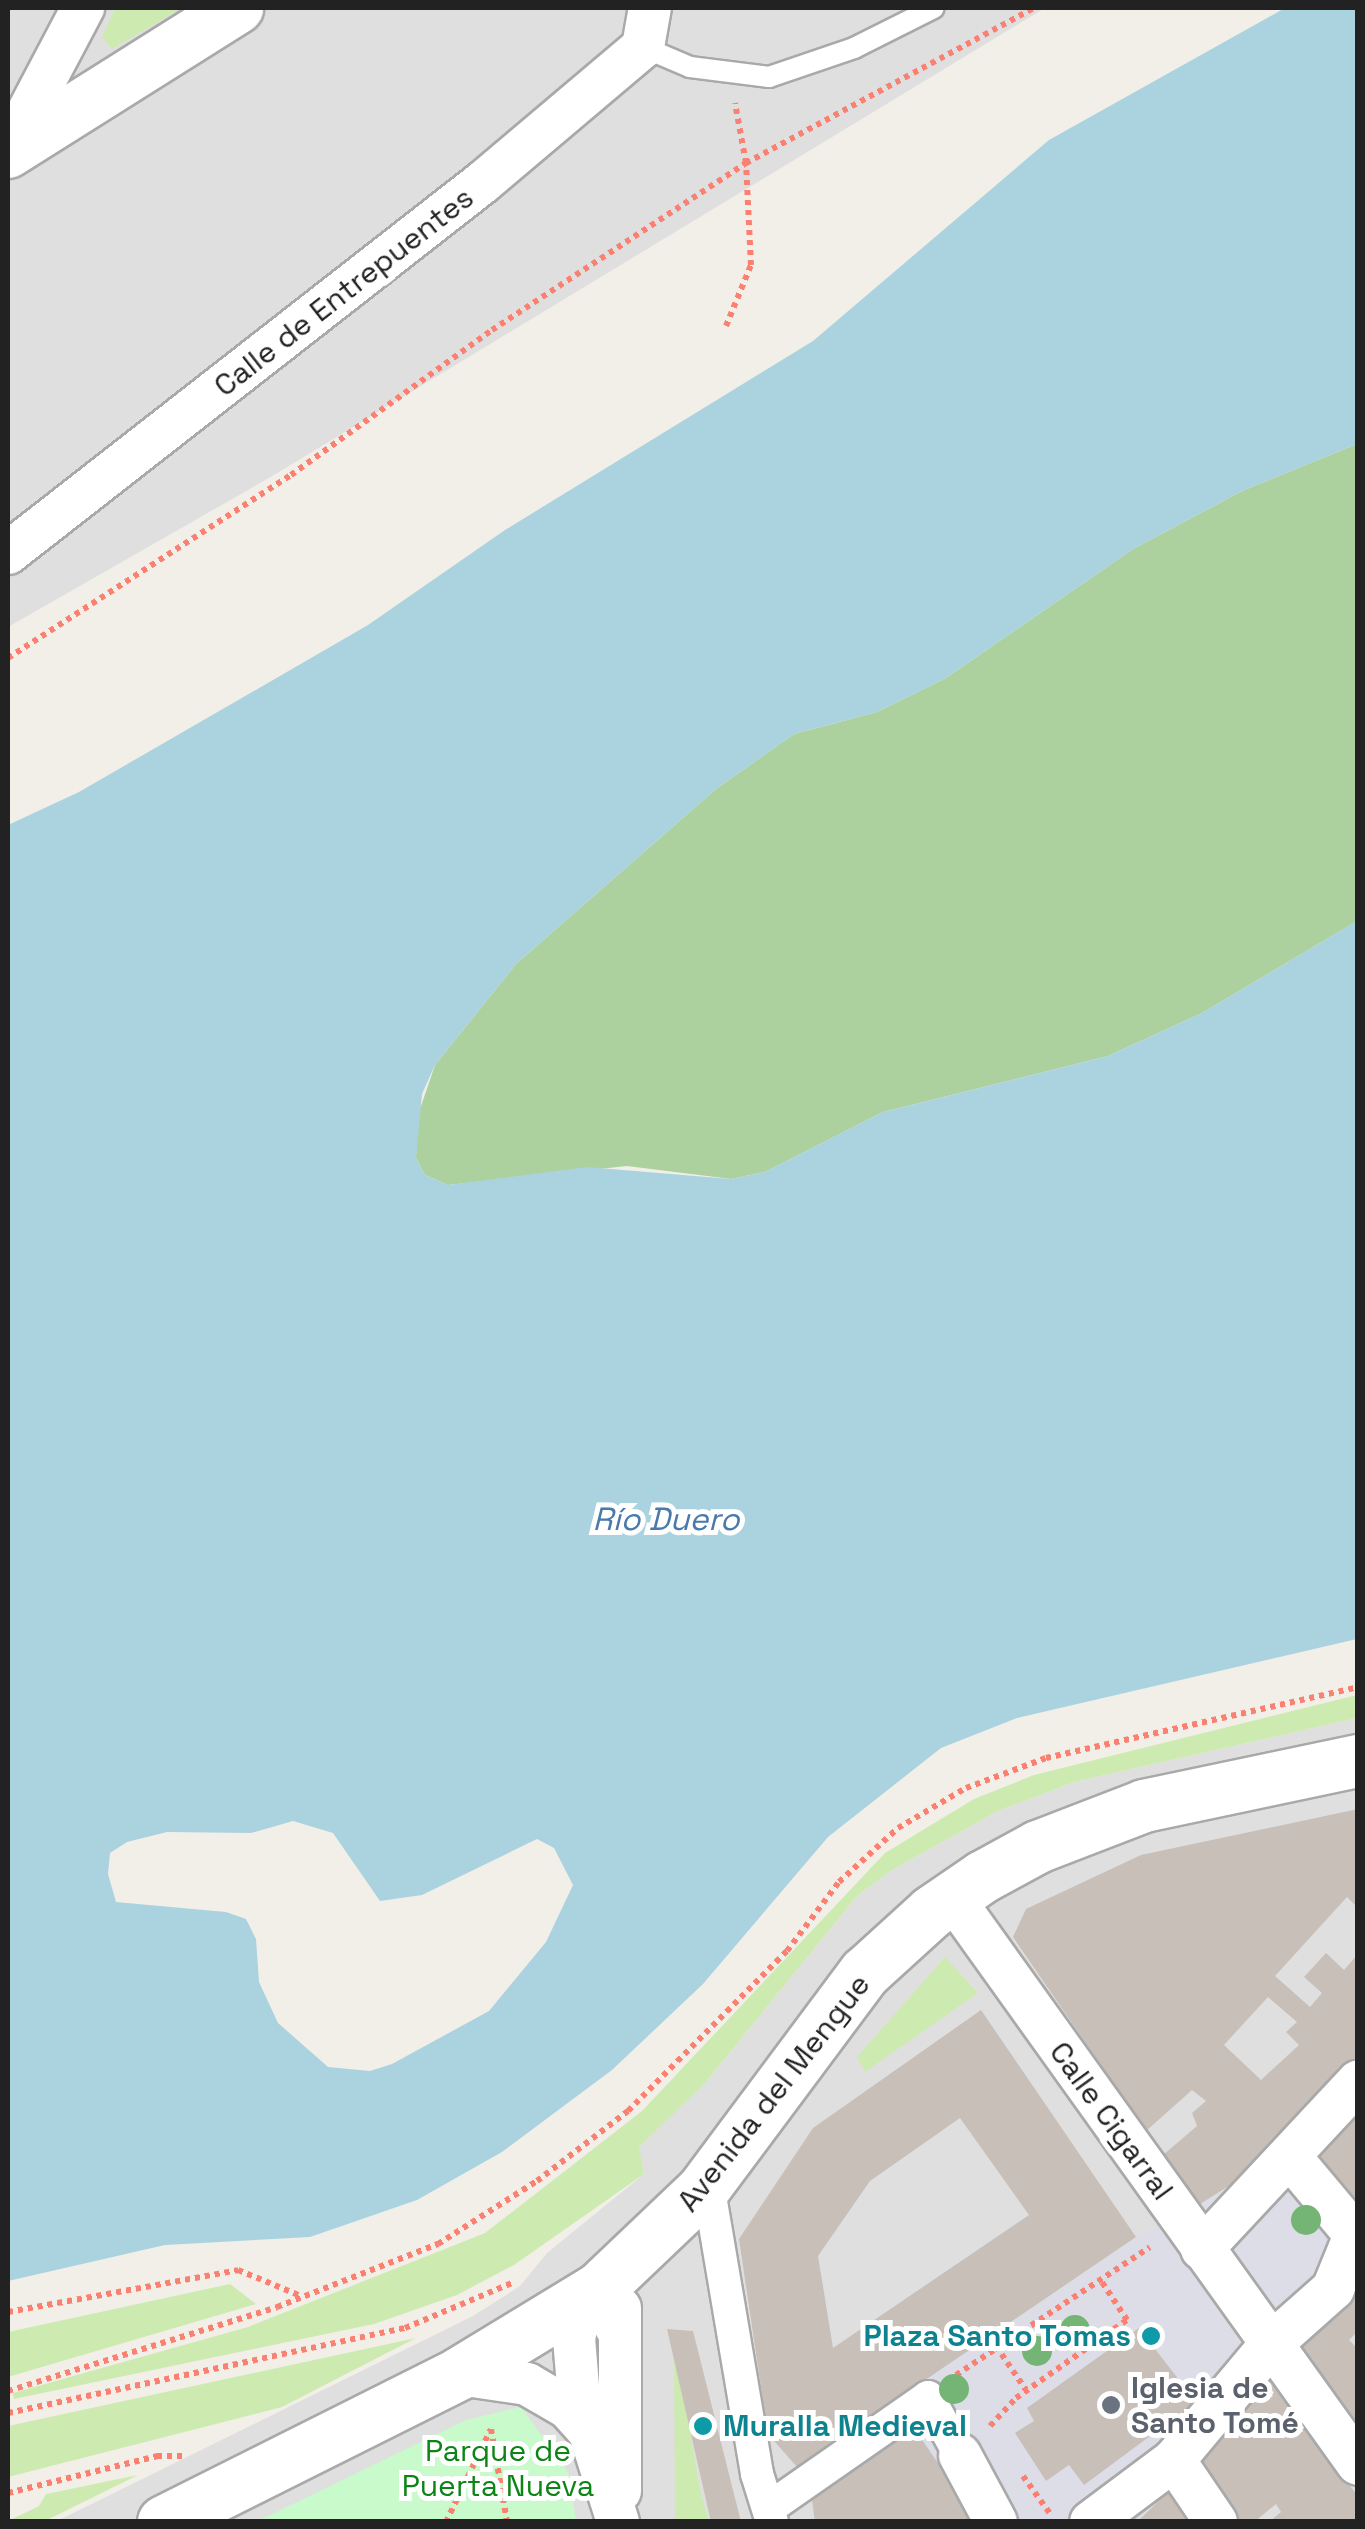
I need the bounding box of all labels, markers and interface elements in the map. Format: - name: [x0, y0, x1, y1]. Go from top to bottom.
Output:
- street label: Calle de Entrepuentes: [207, 180, 481, 404]
- water label: Río Duero: [592, 1500, 740, 1538]
- street label: Avenida del Mengue: [670, 1967, 878, 2219]
- street label: Calle Cigarral: [1042, 2035, 1180, 2207]
- place label: Plaza Santo Tomas: [863, 2318, 1131, 2354]
- marker: Plaza Santo Tomas: [1140, 2325, 1162, 2347]
- place label: Iglesia de Santo Tomé: [1131, 2370, 1300, 2440]
- marker: Iglesia de Santo Tomé: [1100, 2394, 1122, 2416]
- place label: Muralla Medieval: [723, 2408, 967, 2444]
- marker: Muralla Medieval: [692, 2415, 714, 2437]
- park label: Parque de Puerta Nueva: [402, 2433, 594, 2504]

